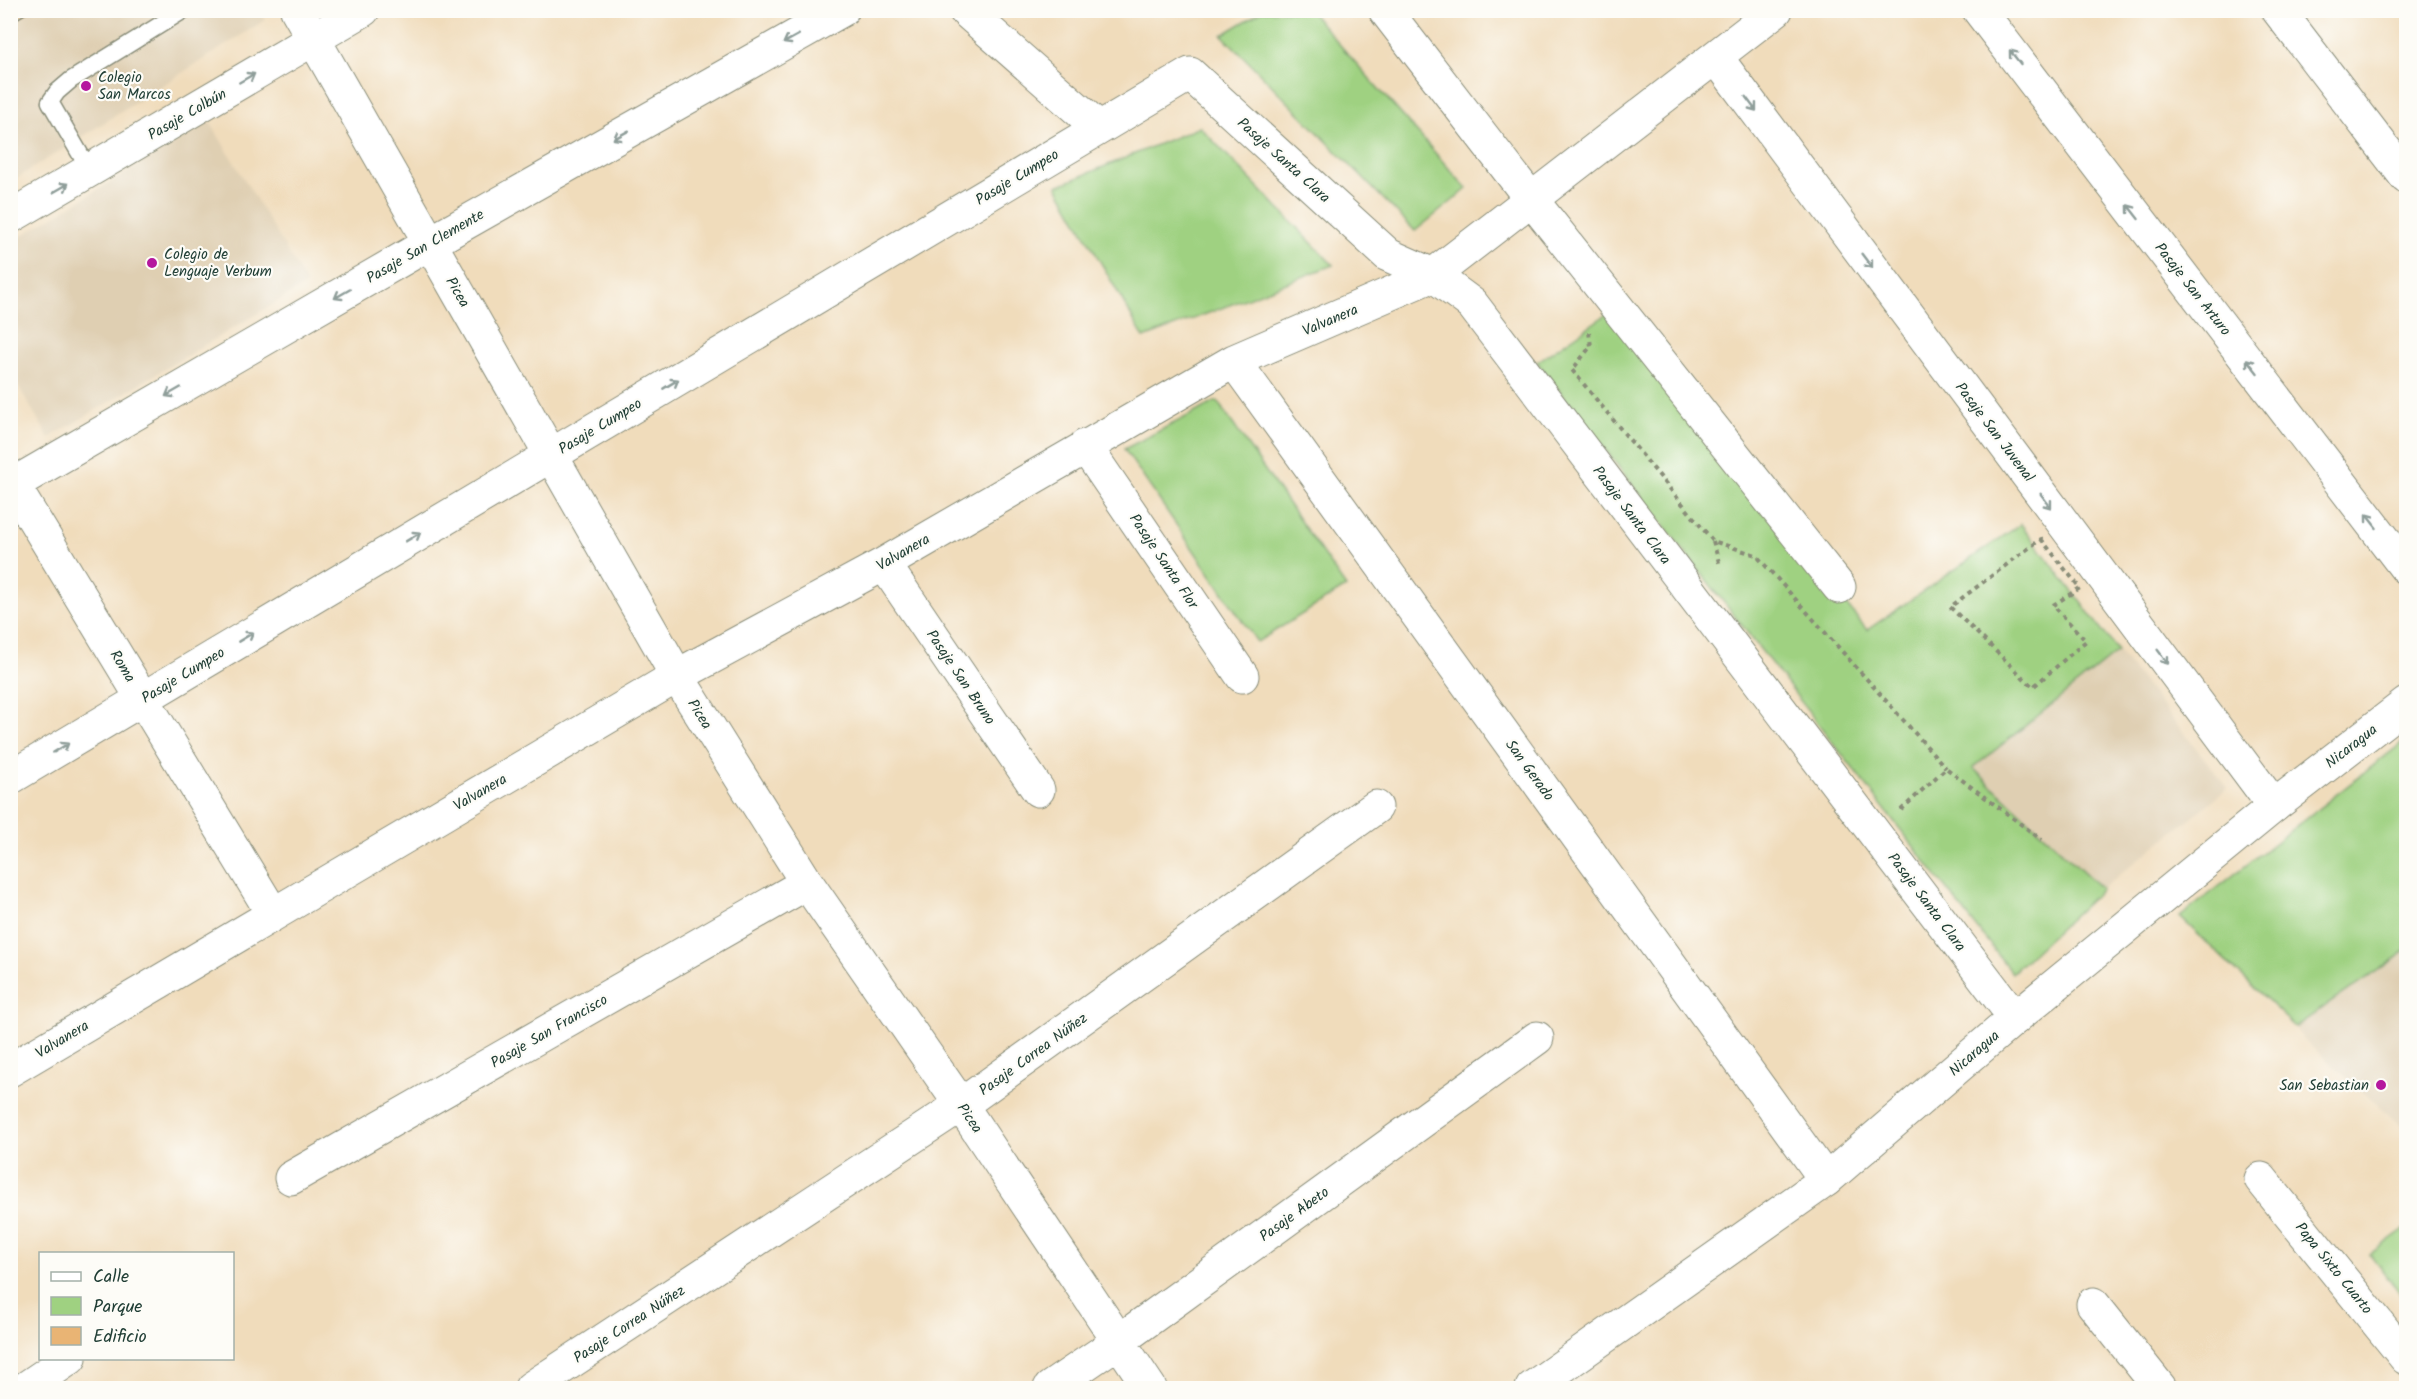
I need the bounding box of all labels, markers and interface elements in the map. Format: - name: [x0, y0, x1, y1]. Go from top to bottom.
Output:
- one-way arrow: [782, 34, 800, 45]
- one-way arrow: [2008, 49, 2021, 65]
- place label: Colegio San Marcos: [98, 66, 171, 107]
- one-way arrow: [238, 72, 255, 84]
- marker: Colegio San Marcos: [79, 79, 93, 93]
- street label: Pasaje Colbún: [144, 83, 231, 147]
- one-way arrow: [1744, 96, 1757, 112]
- street label: Pasaje Santa Clara: [1231, 112, 1335, 209]
- one-way arrow: [613, 129, 630, 141]
- street label: Pasaje Cumpeo: [971, 143, 1064, 212]
- one-way arrow: [52, 182, 69, 194]
- street label: Pasaje San Clemente: [362, 203, 489, 290]
- one-way arrow: [2127, 204, 2140, 220]
- street label: Pasaje San Arturo: [2148, 238, 2237, 342]
- place label: Colegio de Lenguaje Verbum: [164, 243, 272, 284]
- one-way arrow: [1861, 252, 1873, 268]
- marker: Colegio de Lenguaje Verbum: [145, 256, 159, 270]
- street label: Picea: [439, 273, 476, 312]
- one-way arrow: [334, 288, 351, 300]
- street label: Valvanera: [1299, 298, 1362, 343]
- one-way arrow: [2246, 359, 2259, 375]
- one-way arrow: [662, 377, 679, 389]
- street label: Pasaje San Juvenal: [1948, 377, 2040, 488]
- one-way arrow: [165, 386, 182, 398]
- street label: Pasaje Cumpeo: [554, 392, 647, 461]
- street label: Pasaje Santa Clara: [1586, 461, 1677, 570]
- one-way arrow: [2040, 493, 2053, 509]
- street label: Pasaje Santa Flor: [1122, 509, 1205, 615]
- one-way arrow: [2364, 513, 2377, 529]
- street label: Valvanera: [872, 528, 935, 578]
- one-way arrow: [404, 531, 421, 543]
- street label: Pasaje San Bruno: [919, 625, 1001, 730]
- one-way arrow: [237, 631, 254, 643]
- street label: Pasaje Cumpeo: [137, 641, 230, 710]
- street label: Roma: [103, 646, 141, 687]
- one-way arrow: [2157, 649, 2169, 665]
- street label: Picea: [680, 695, 718, 735]
- street label: Nicaragua: [2320, 719, 2383, 775]
- street label: San Gerado: [1499, 735, 1560, 807]
- one-way arrow: [52, 742, 69, 754]
- street label: Valvanera: [449, 768, 512, 818]
- street label: Pasaje Santa Clara: [1881, 848, 1972, 957]
- street label: Pasaje San Francisco: [486, 988, 613, 1075]
- street label: Pasaje Correa Núñez: [974, 1007, 1093, 1103]
- street label: Valvanera: [31, 1014, 94, 1065]
- street label: Nicaragua: [1944, 1025, 2005, 1083]
- place label: San Sebastian: [2280, 1074, 2369, 1098]
- marker: San Sebastian: [2374, 1078, 2388, 1092]
- street label: Picea: [950, 1099, 988, 1139]
- street label: Pasaje Abeto: [1255, 1181, 1335, 1248]
- street label: Papa Sixto Cuarto: [2288, 1217, 2378, 1320]
- legend: [39, 1252, 234, 1360]
- text: Calle: [93, 1263, 129, 1292]
- street label: Pasaje Correa Núñez: [569, 1279, 691, 1370]
- text: Parque: [93, 1293, 142, 1322]
- text: Edificio: [93, 1323, 147, 1352]

